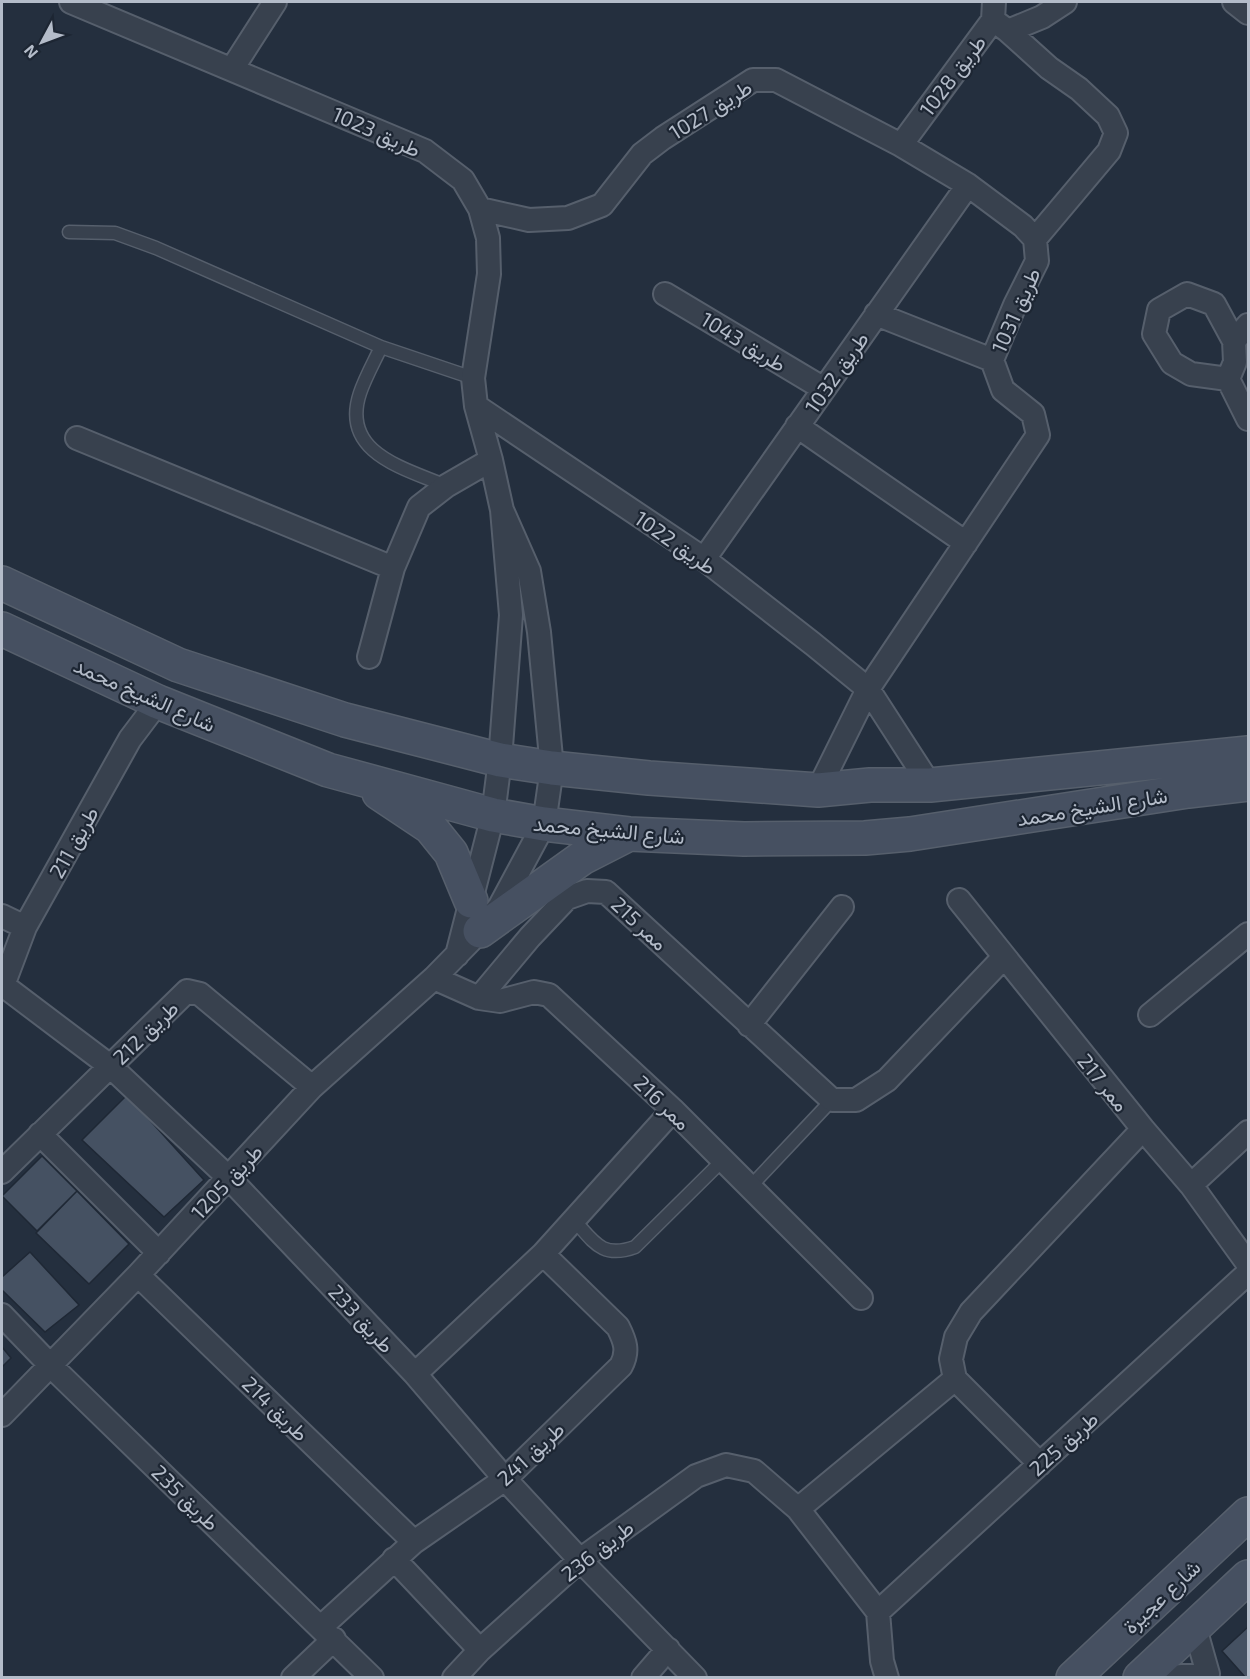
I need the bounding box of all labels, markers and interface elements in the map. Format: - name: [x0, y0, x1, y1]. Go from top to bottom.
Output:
- north arrow: [12, 12, 72, 72]
- street label: طريق 1028: [913, 30, 992, 122]
- text: N: [19, 42, 41, 63]
- street label: طريق 1027: [664, 74, 757, 146]
- street label: طريق 1023: [328, 101, 425, 163]
- street label: طريق 1031: [985, 264, 1047, 357]
- street label: طريق 1043: [696, 306, 791, 378]
- street label: طريق 1032: [799, 326, 875, 419]
- street label: طريق 1022: [629, 505, 722, 581]
- street label: شارع الشيخ محمد: [69, 652, 220, 739]
- street label: شارع الشيخ محمد: [1015, 782, 1170, 833]
- street label: طريق 211: [43, 802, 105, 883]
- street label: شارع الشيخ محمد: [532, 810, 686, 851]
- street label: ممر 215: [605, 891, 673, 957]
- street label: طريق 212: [107, 995, 184, 1071]
- street label: ممر 217: [1072, 1048, 1135, 1117]
- street label: ممر 216: [628, 1069, 696, 1136]
- street label: طريق 1205: [185, 1138, 268, 1225]
- street label: طريق 233: [323, 1279, 400, 1359]
- street label: طريق 214: [236, 1370, 314, 1447]
- street label: طريق 225: [1023, 1406, 1104, 1482]
- street label: طريق 241: [491, 1416, 570, 1492]
- street label: طريق 235: [146, 1459, 225, 1537]
- street label: طريق 236: [556, 1514, 639, 1588]
- street label: شارع عجيرة: [1117, 1554, 1207, 1640]

